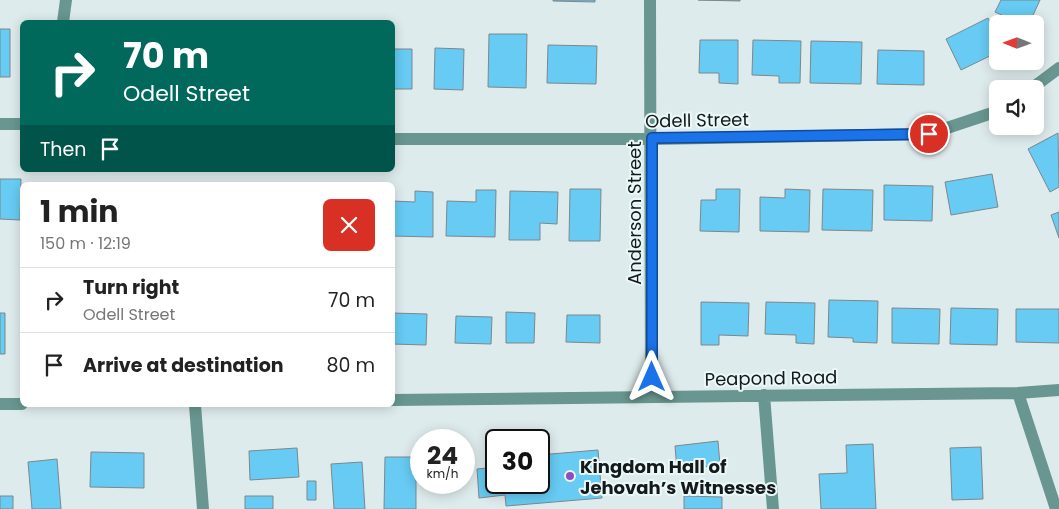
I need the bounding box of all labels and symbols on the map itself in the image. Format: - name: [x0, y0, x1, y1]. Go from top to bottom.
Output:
- north arrow: [989, 15, 1044, 70]
- street label: Odell Street: [645, 107, 749, 133]
- pin: [908, 113, 950, 155]
- street label: Anderson Street: [622, 141, 647, 285]
- position arrow: [625, 350, 677, 402]
- street label: Peapond Road: [704, 364, 838, 392]
- speed limit sign: 30: [485, 429, 550, 494]
- place label: Kingdom Hall of Jehovah’s Witnesses: [580, 454, 776, 500]
- marker: Kingdom Hall of Jehovah’s Witnesses: [564, 470, 576, 482]

